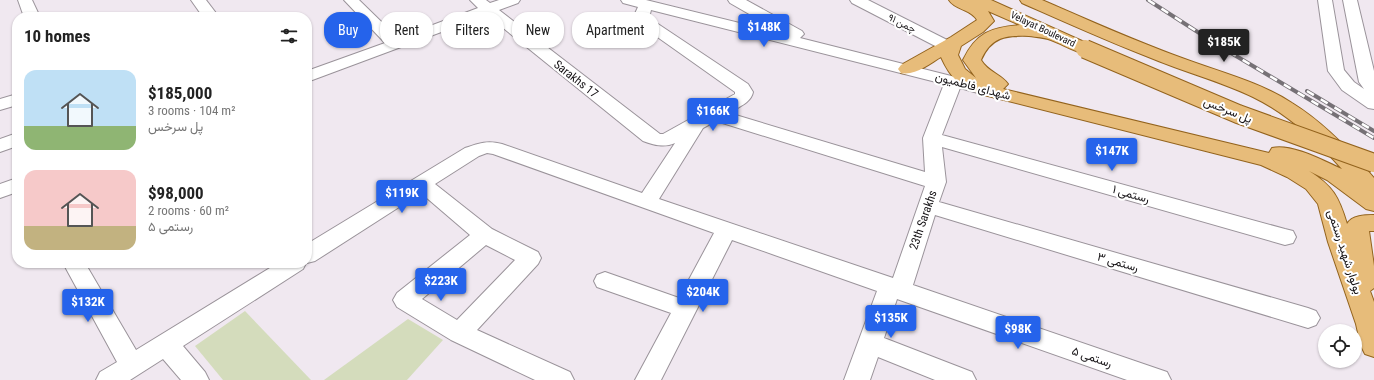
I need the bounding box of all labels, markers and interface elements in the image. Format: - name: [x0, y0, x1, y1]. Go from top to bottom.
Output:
- street label: Velayat Boulevard: [1009, 9, 1077, 49]
- street label: چمن ۹۱: [885, 11, 918, 37]
- chip: Buy: [324, 12, 372, 48]
- chip: Rent: [380, 12, 433, 48]
- chip: Filters: [441, 12, 504, 48]
- chip: New: [512, 12, 564, 48]
- chip: Apartment: [572, 12, 659, 48]
- pin: $148K: [736, 14, 792, 48]
- text: $148K: [747, 19, 781, 34]
- icon: filters: [278, 25, 300, 47]
- text: 10 homes: [24, 26, 90, 46]
- pin: $185K: [1196, 29, 1252, 63]
- text: $185K: [1207, 34, 1241, 49]
- street label: Sarakhs 17: [551, 57, 601, 101]
- street label: شهدای فاطمیون: [933, 69, 1012, 104]
- text: $185,000: [148, 83, 212, 103]
- icon: home: [56, 86, 104, 134]
- street label: پل سرخس: [1201, 94, 1254, 127]
- pin: $166K: [685, 98, 741, 132]
- text: 3 rooms · 104 m²: [148, 103, 235, 118]
- text: $166K: [696, 103, 730, 118]
- text: پل سرخس: [148, 119, 203, 134]
- pin: $147K: [1084, 138, 1140, 172]
- text: $147K: [1095, 143, 1129, 158]
- pin: $119K: [374, 180, 430, 214]
- street label: رستمی ۱: [1111, 182, 1151, 207]
- text: $98,000: [148, 183, 204, 203]
- text: $119K: [385, 185, 419, 200]
- icon: home: [56, 186, 104, 234]
- street label: 23th Sarakhs: [906, 189, 940, 251]
- text: 2 rooms · 60 m²: [148, 203, 229, 218]
- street label: بولوار شهید رستمی: [1324, 208, 1365, 296]
- text: رستمی ۵: [148, 219, 193, 234]
- street label: رستمی ۳: [1095, 249, 1140, 276]
- pin: $223K: [413, 268, 469, 302]
- text: $223K: [424, 273, 458, 288]
- pin: $204K: [675, 279, 731, 313]
- text: $204K: [686, 284, 720, 299]
- pin: $132K: [60, 289, 116, 323]
- text: $132K: [71, 294, 105, 309]
- pin: $135K: [863, 305, 919, 339]
- text: $135K: [874, 310, 908, 325]
- pin: $98K: [994, 316, 1042, 350]
- text: $98K: [1005, 321, 1031, 336]
- map controls: [1318, 324, 1362, 368]
- button: locate: [1318, 324, 1362, 368]
- street label: رستمی ۵: [1070, 344, 1114, 371]

